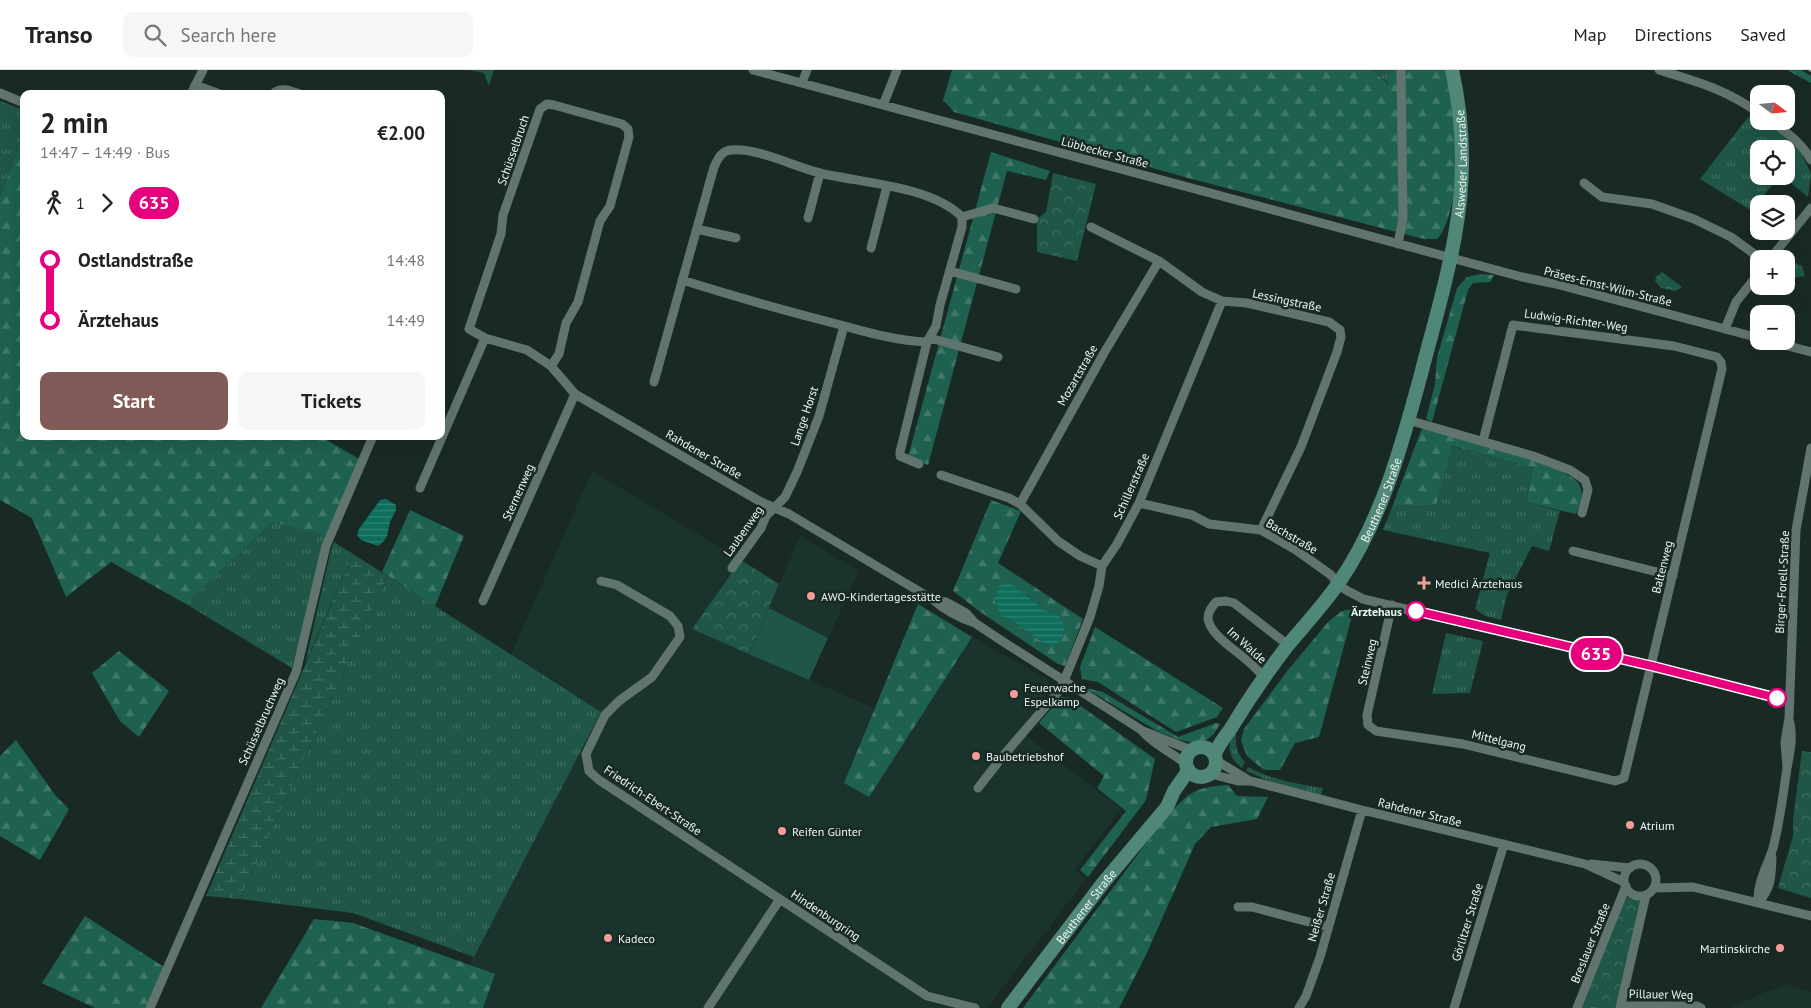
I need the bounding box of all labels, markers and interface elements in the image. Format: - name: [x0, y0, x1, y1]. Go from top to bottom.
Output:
- search box: [123, 12, 473, 57]
- text: Transo: [25, 19, 93, 50]
- icon: search: [141, 21, 169, 49]
- text: Search here: [181, 23, 276, 47]
- text: Map: [1574, 23, 1606, 46]
- text: Directions: [1634, 23, 1712, 46]
- text: Saved: [1740, 23, 1786, 46]
- north arrow: [1750, 85, 1795, 130]
- map controls: [1750, 85, 1795, 350]
- text: 2 min: [40, 104, 108, 141]
- street label: Alsweder Landstraße: [1450, 109, 1469, 218]
- street label: Schüsselbruch: [494, 113, 532, 187]
- text: €2.00: [377, 121, 425, 145]
- street label: Lübbecker Straße: [1060, 133, 1150, 171]
- button: locate: [1750, 140, 1795, 185]
- text: 14:47 – 14:49 · Bus: [40, 142, 170, 162]
- icon: walk: [40, 189, 68, 217]
- icon: forward: [93, 189, 121, 217]
- text: 635: [139, 191, 169, 214]
- text: 1: [76, 193, 85, 213]
- button: layers: [1750, 195, 1795, 240]
- text: Ostlandstraße: [78, 248, 193, 272]
- text: 14:48: [387, 250, 425, 270]
- button: +: [1750, 250, 1795, 295]
- street label: Präses-Ernst-Wilm-Straße: [1542, 263, 1674, 309]
- street label: Lessingstraße: [1251, 285, 1323, 315]
- street label: Ludwig-Richter-Weg: [1523, 305, 1629, 335]
- button: −: [1750, 305, 1795, 350]
- text: Ärztehaus: [78, 308, 159, 332]
- text: 14:49: [387, 310, 425, 330]
- street label: Mozartstraße: [1054, 342, 1100, 408]
- button: Start: [40, 372, 228, 430]
- button: Tickets: [238, 372, 425, 430]
- street label: Lange Horst: [787, 384, 821, 448]
- street label: Rahdener Straße: [663, 426, 745, 482]
- street label: Schillerstraße: [1110, 450, 1152, 522]
- street label: Beuthener Straße: [1357, 455, 1404, 545]
- street label: Sternenweg: [499, 461, 537, 523]
- street label: Laubenweg: [720, 503, 766, 559]
- street label: Bachstraße: [1263, 515, 1321, 557]
- street label: Birger-Forell-Straße: [1772, 530, 1792, 634]
- street label: Baltenweg: [1648, 539, 1676, 595]
- marker: Medici Ärztehaus: [1417, 576, 1431, 590]
- place label: Medici Ärztehaus: [1435, 576, 1522, 591]
- place label: AWO-Kindertagesstätte: [821, 589, 941, 604]
- marker: AWO-Kindertagesstätte: [805, 590, 817, 602]
- marker: Ärztehaus: [1406, 601, 1426, 621]
- place label: Ärztehaus: [1351, 604, 1402, 619]
- street label: Im Walde: [1224, 623, 1270, 667]
- street label: Steinweg: [1354, 637, 1380, 687]
- line badge: 635: [1567, 638, 1625, 670]
- text: 635: [1581, 642, 1611, 665]
- street label: Schüsselbruchweg: [235, 675, 287, 767]
- place label: Feuerwache Espelkamp: [1024, 680, 1086, 709]
- marker: Feuerwache Espelkamp: [1008, 688, 1020, 700]
- unlabelled marker: [1767, 688, 1787, 708]
- street label: Mittelgang: [1470, 726, 1528, 754]
- place label: Baubetriebshof: [986, 749, 1065, 764]
- marker: Baubetriebshof: [970, 750, 982, 762]
- street label: Friedrich-Ebert-Straße: [601, 762, 705, 838]
- street label: Rahdener Straße: [1377, 794, 1463, 830]
- place label: Atrium: [1640, 818, 1674, 833]
- marker: Atrium: [1624, 819, 1636, 831]
- place label: Reifen Günter: [792, 824, 862, 839]
- marker: Reifen Günter: [776, 825, 788, 837]
- street label: Beuthener Straße: [1052, 866, 1119, 946]
- street label: Neißer Straße: [1304, 871, 1338, 943]
- street label: Görlitzer Straße: [1448, 881, 1486, 963]
- street label: Hindenburgring: [788, 886, 864, 944]
- street label: Breslauer Straße: [1567, 901, 1613, 985]
- place label: Kadeco: [618, 931, 655, 946]
- marker: Kadeco: [602, 932, 614, 944]
- place label: Martinskirche: [1700, 941, 1770, 956]
- marker: Martinskirche: [1774, 942, 1786, 954]
- street label: Pillauer Weg: [1629, 986, 1693, 1002]

